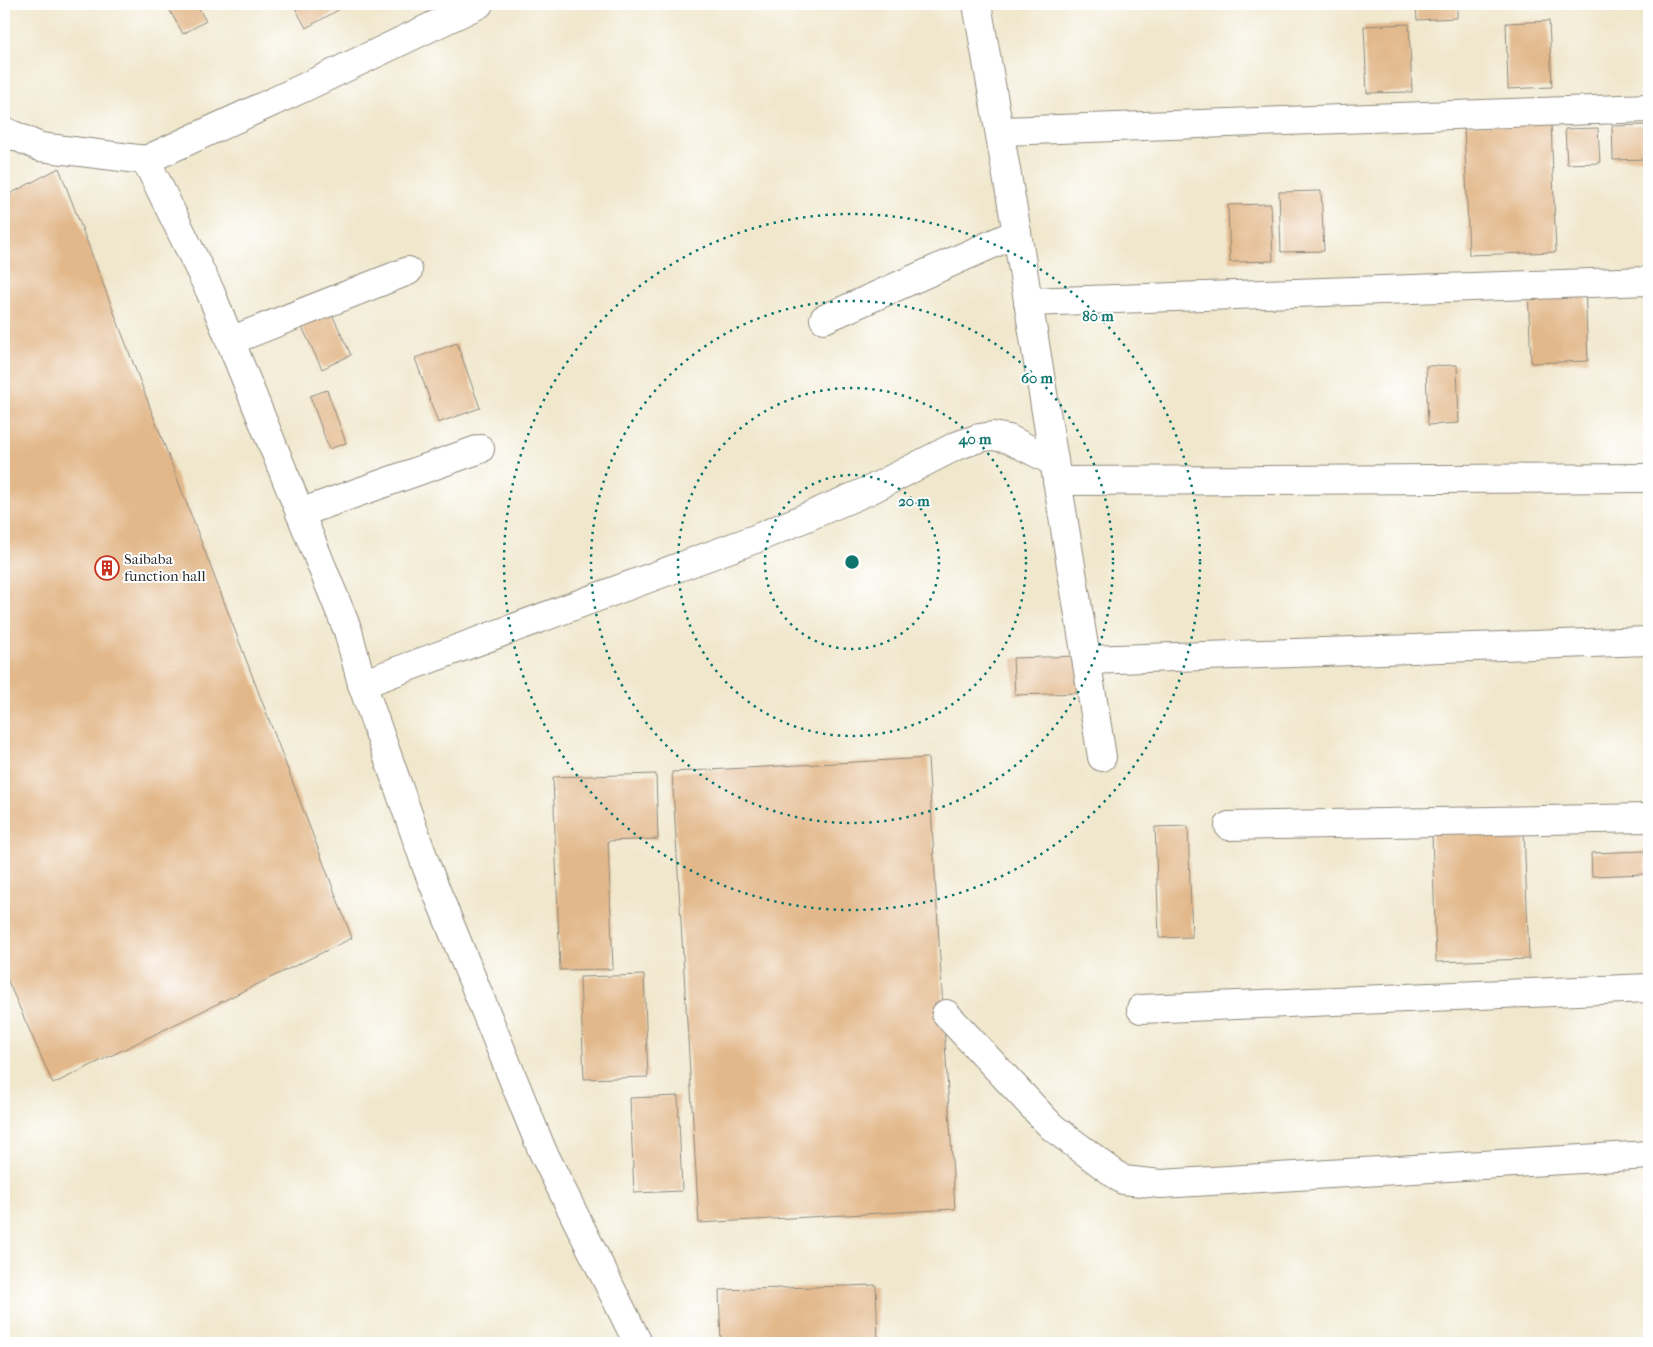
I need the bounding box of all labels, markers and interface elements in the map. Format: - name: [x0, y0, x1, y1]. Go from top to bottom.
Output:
- text: 80 m: [1082, 307, 1114, 325]
- text: 60 m: [1021, 369, 1054, 387]
- text: 40 m: [958, 430, 992, 448]
- text: 20 m: [898, 492, 930, 510]
- place label: Saibaba function hall: [124, 550, 206, 585]
- centre of rings: [843, 553, 861, 571]
- building icon: Saibaba function hall: [94, 555, 120, 581]

